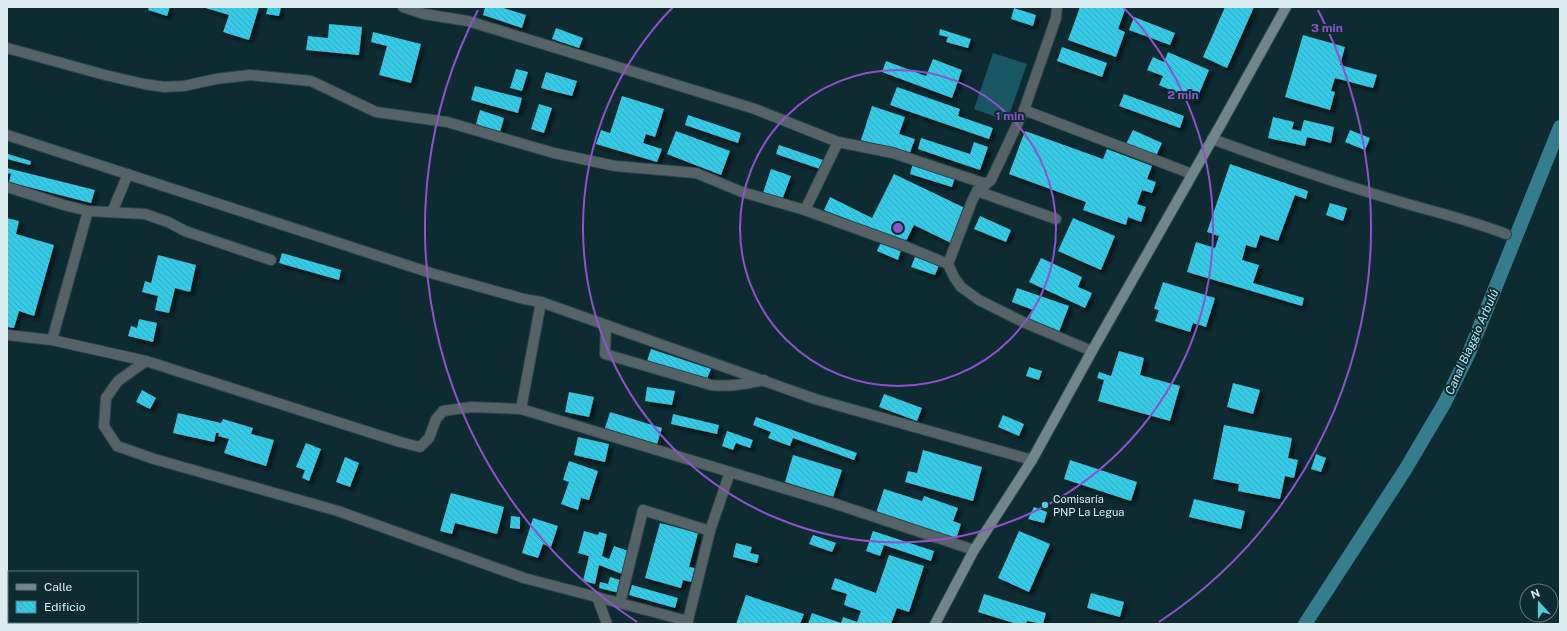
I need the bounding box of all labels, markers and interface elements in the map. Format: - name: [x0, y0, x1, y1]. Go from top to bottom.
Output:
- text: 3 min: [1311, 21, 1343, 35]
- text: 2 min: [1167, 88, 1199, 102]
- text: 1 min: [996, 109, 1024, 123]
- centre of rings: [891, 221, 905, 235]
- water label: Canal Biaggio Arbulú: [1442, 287, 1502, 397]
- place label: Comisaría PNP La Legua: [1053, 493, 1124, 518]
- marker: Comisaría PNP La Legua: [1040, 500, 1050, 510]
- legend: [8, 571, 138, 623]
- text: Calle: [44, 580, 73, 594]
- north arrow: [1519, 583, 1559, 623]
- text: N: [1529, 587, 1542, 601]
- text: Edificio: [44, 600, 86, 614]

